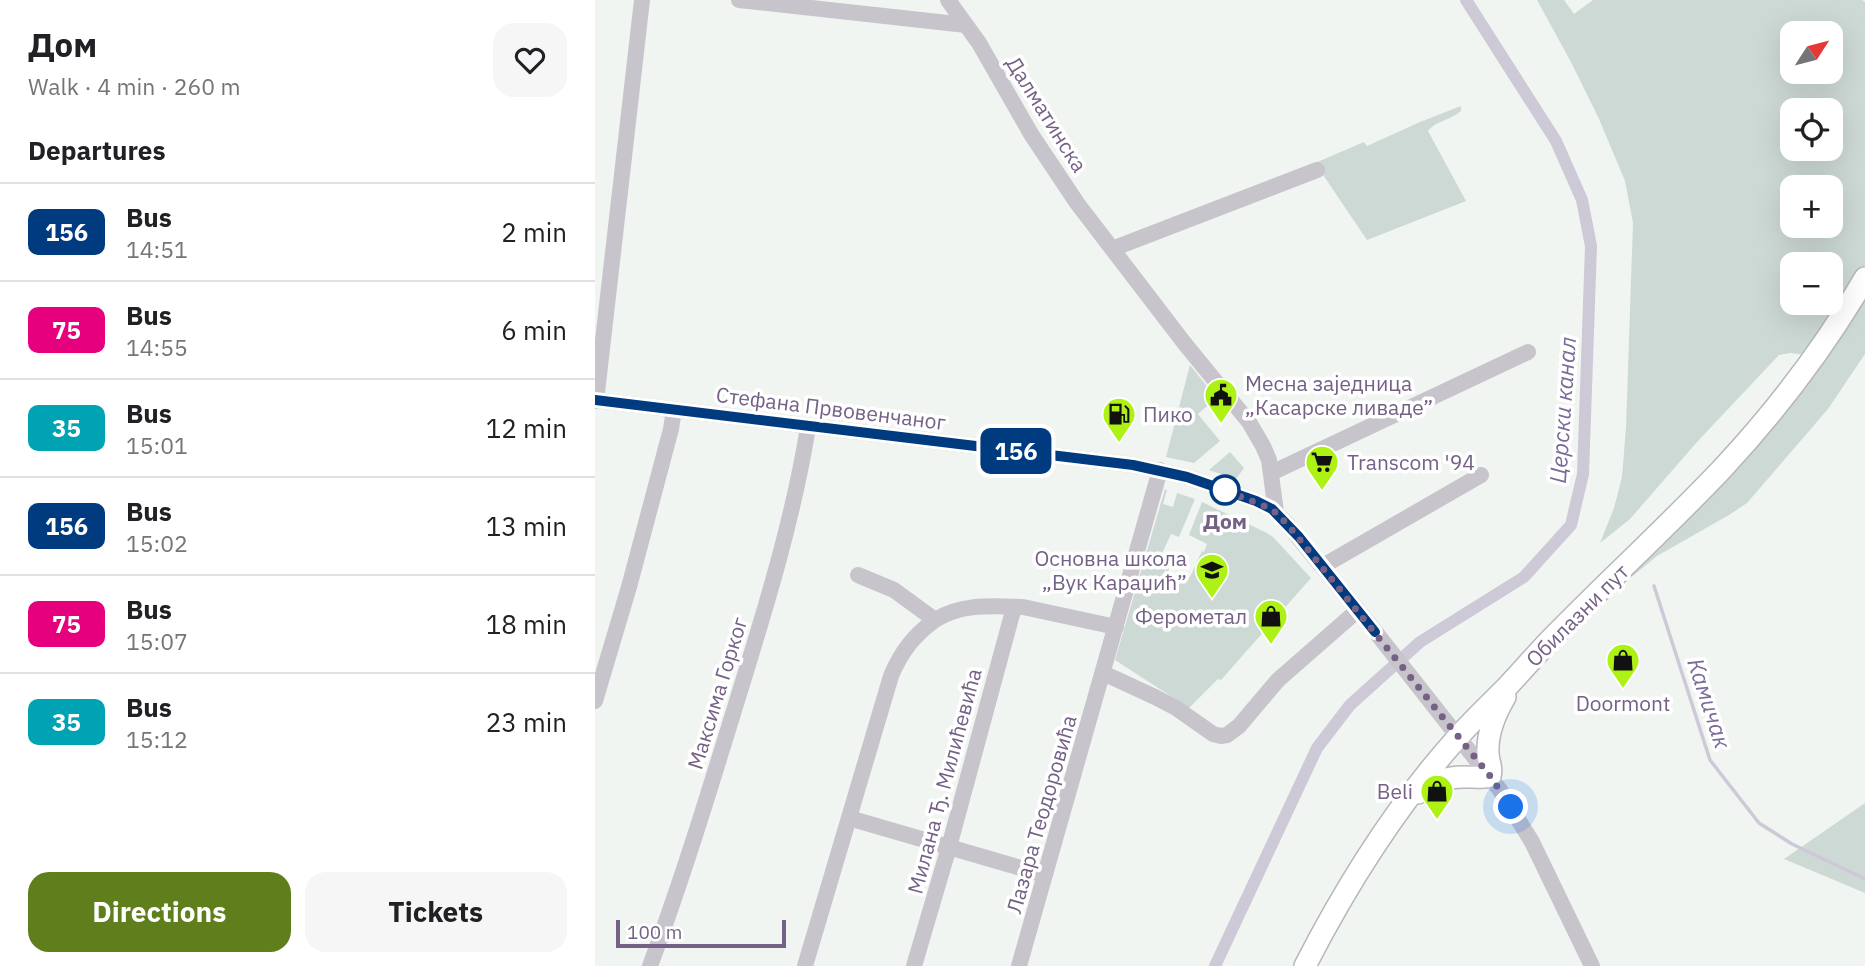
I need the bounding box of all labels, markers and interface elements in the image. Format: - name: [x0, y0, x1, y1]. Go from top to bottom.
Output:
- north arrow: [1780, 21, 1843, 84]
- map controls: [1780, 21, 1843, 315]
- text: Дом: [28, 23, 97, 66]
- button: heart: [493, 23, 567, 97]
- street label: Далматинска: [1000, 51, 1094, 177]
- text: Walk · 4 min · 260 m: [28, 71, 241, 101]
- button: locate: [1780, 98, 1843, 161]
- text: Departures: [28, 133, 166, 167]
- button: +: [1780, 175, 1843, 238]
- text: Bus: [126, 200, 172, 234]
- text: 2 min: [501, 215, 567, 249]
- text: 156: [45, 216, 88, 248]
- text: 14:51: [126, 234, 188, 264]
- button: −: [1780, 252, 1843, 315]
- text: Bus: [126, 298, 172, 332]
- text: 6 min: [501, 313, 567, 347]
- text: 75: [52, 314, 81, 346]
- text: 14:55: [126, 332, 188, 362]
- water label: Церски канал: [1542, 336, 1582, 484]
- place label: Месна заједница „Касарске ливаде”: [1245, 369, 1433, 421]
- public building icon: Месна заједница „Касарске ливаде”: [1202, 376, 1240, 425]
- street label: Стефана Првовенчаног: [715, 380, 947, 436]
- fuel station icon: Пико: [1100, 395, 1138, 444]
- text: Bus: [126, 396, 172, 430]
- place label: Пико: [1143, 400, 1193, 428]
- text: 12 min: [486, 411, 567, 445]
- text: 35: [52, 412, 81, 444]
- line badge: 156: [976, 428, 1056, 474]
- text: 15:01: [126, 430, 188, 460]
- text: 156: [994, 435, 1038, 467]
- supermarket icon: Transcom '94: [1303, 443, 1341, 492]
- place label: Transcom '94: [1347, 448, 1475, 476]
- marker: Дом: [1210, 475, 1240, 505]
- text: Bus: [126, 494, 172, 528]
- place label: Дом: [1203, 507, 1247, 535]
- text: 13 min: [486, 509, 567, 543]
- text: 156: [45, 510, 88, 542]
- text: 15:02: [126, 528, 188, 558]
- place label: Основна школа „Вук Караџић”: [1034, 544, 1187, 596]
- school or university icon: Основна школа „Вук Караџић”: [1193, 551, 1231, 600]
- street label: Обилазни пут: [1519, 557, 1635, 673]
- text: Bus: [126, 592, 172, 626]
- shop icon: Ферометал: [1252, 597, 1290, 646]
- place label: Ферометал: [1135, 602, 1247, 630]
- text: 18 min: [486, 607, 567, 641]
- text: 75: [52, 608, 81, 640]
- street label: Максима Горког: [681, 614, 753, 772]
- text: 15:07: [126, 626, 188, 656]
- shop icon: Doormont: [1604, 641, 1642, 690]
- water label: Камичак: [1681, 654, 1739, 753]
- street label: Милана Ђ. Милићевића: [900, 665, 988, 897]
- place label: Doormont: [1576, 689, 1670, 717]
- text: Bus: [126, 690, 172, 724]
- text: 23 min: [486, 705, 567, 739]
- text: 35: [52, 706, 81, 738]
- street label: Лазара Теодоровића: [999, 712, 1083, 916]
- text: 15:12: [126, 724, 188, 754]
- shop icon: Beli: [1418, 772, 1456, 821]
- place label: Beli: [1377, 777, 1413, 805]
- your location: [1493, 789, 1528, 824]
- button: Directions: [28, 872, 291, 952]
- button: Tickets: [305, 872, 567, 952]
- scale bar: [616, 917, 786, 949]
- text: 100 m: [627, 920, 682, 944]

